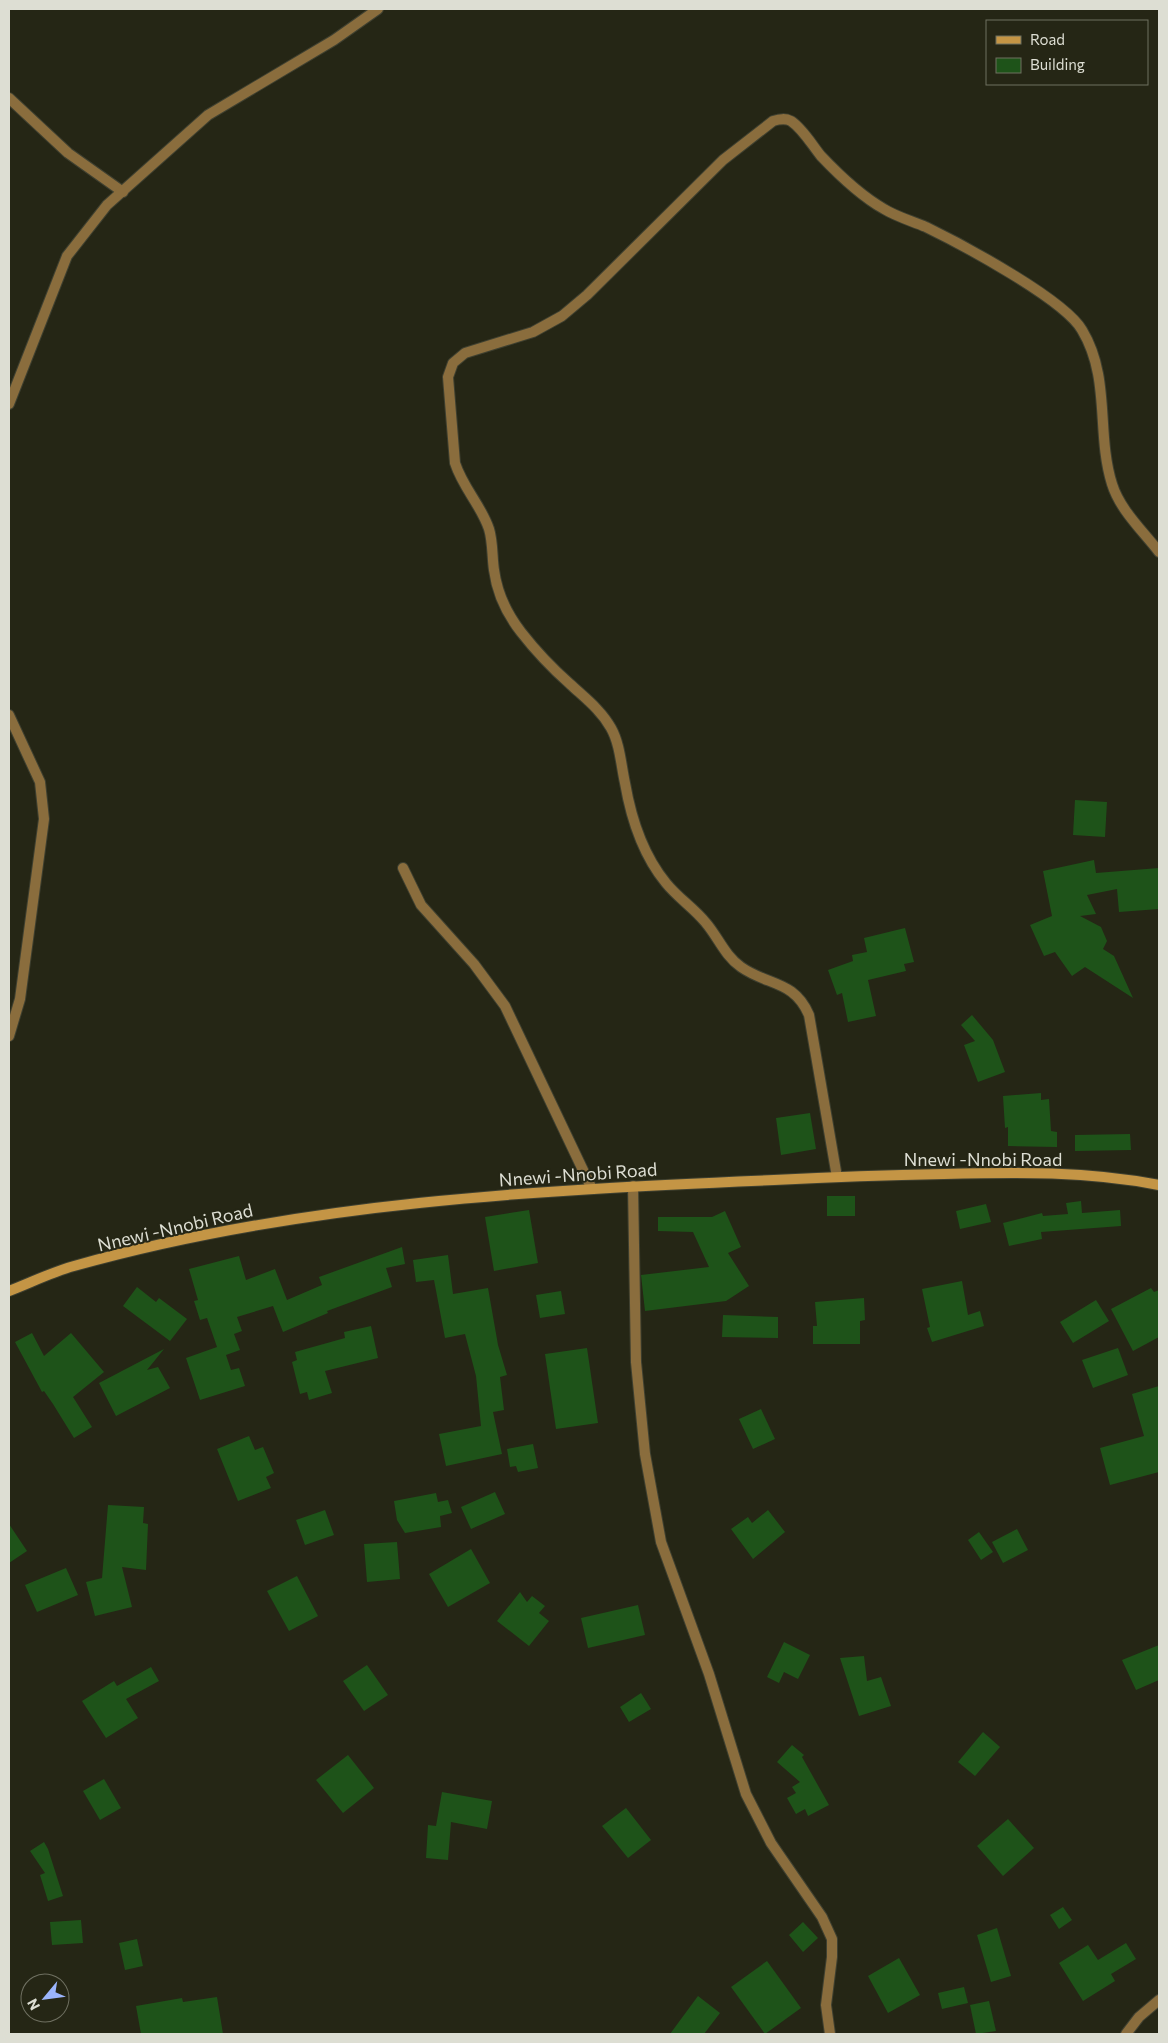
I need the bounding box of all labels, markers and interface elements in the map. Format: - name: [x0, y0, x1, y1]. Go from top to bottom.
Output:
- legend: [986, 20, 1148, 85]
- text: Road: [1030, 30, 1065, 48]
- text: Building: [1030, 55, 1085, 73]
- street label: Nnewi -Nnobi Road: [904, 1148, 1062, 1170]
- street label: Nnewi -Nnobi Road: [498, 1157, 658, 1191]
- street label: Nnewi -Nnobi Road: [95, 1198, 255, 1256]
- north arrow: [20, 1973, 70, 2023]
- text: N: [23, 1996, 43, 2013]

